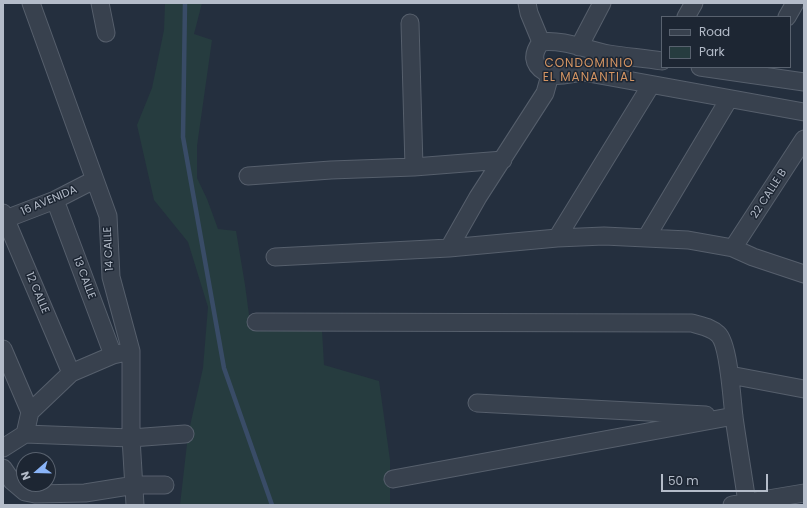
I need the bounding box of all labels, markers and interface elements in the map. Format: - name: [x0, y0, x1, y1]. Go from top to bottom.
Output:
- legend: [661, 16, 791, 68]
- text: Road: [699, 23, 730, 40]
- text: Park: [699, 43, 725, 60]
- district label: CONDOMINIO EL MANANTIAL: [543, 57, 635, 85]
- street label: 22 CALLE B: [748, 167, 790, 221]
- street label: 16 AVENIDA: [19, 183, 79, 219]
- street label: 14 CALLE: [101, 226, 117, 272]
- street label: 13 CALLE: [70, 255, 98, 301]
- street label: 12 CALLE: [22, 270, 52, 316]
- north arrow: [16, 452, 56, 492]
- scale bar: [663, 466, 770, 492]
- text: N: [17, 469, 35, 482]
- text: 50 m: [668, 472, 699, 489]

